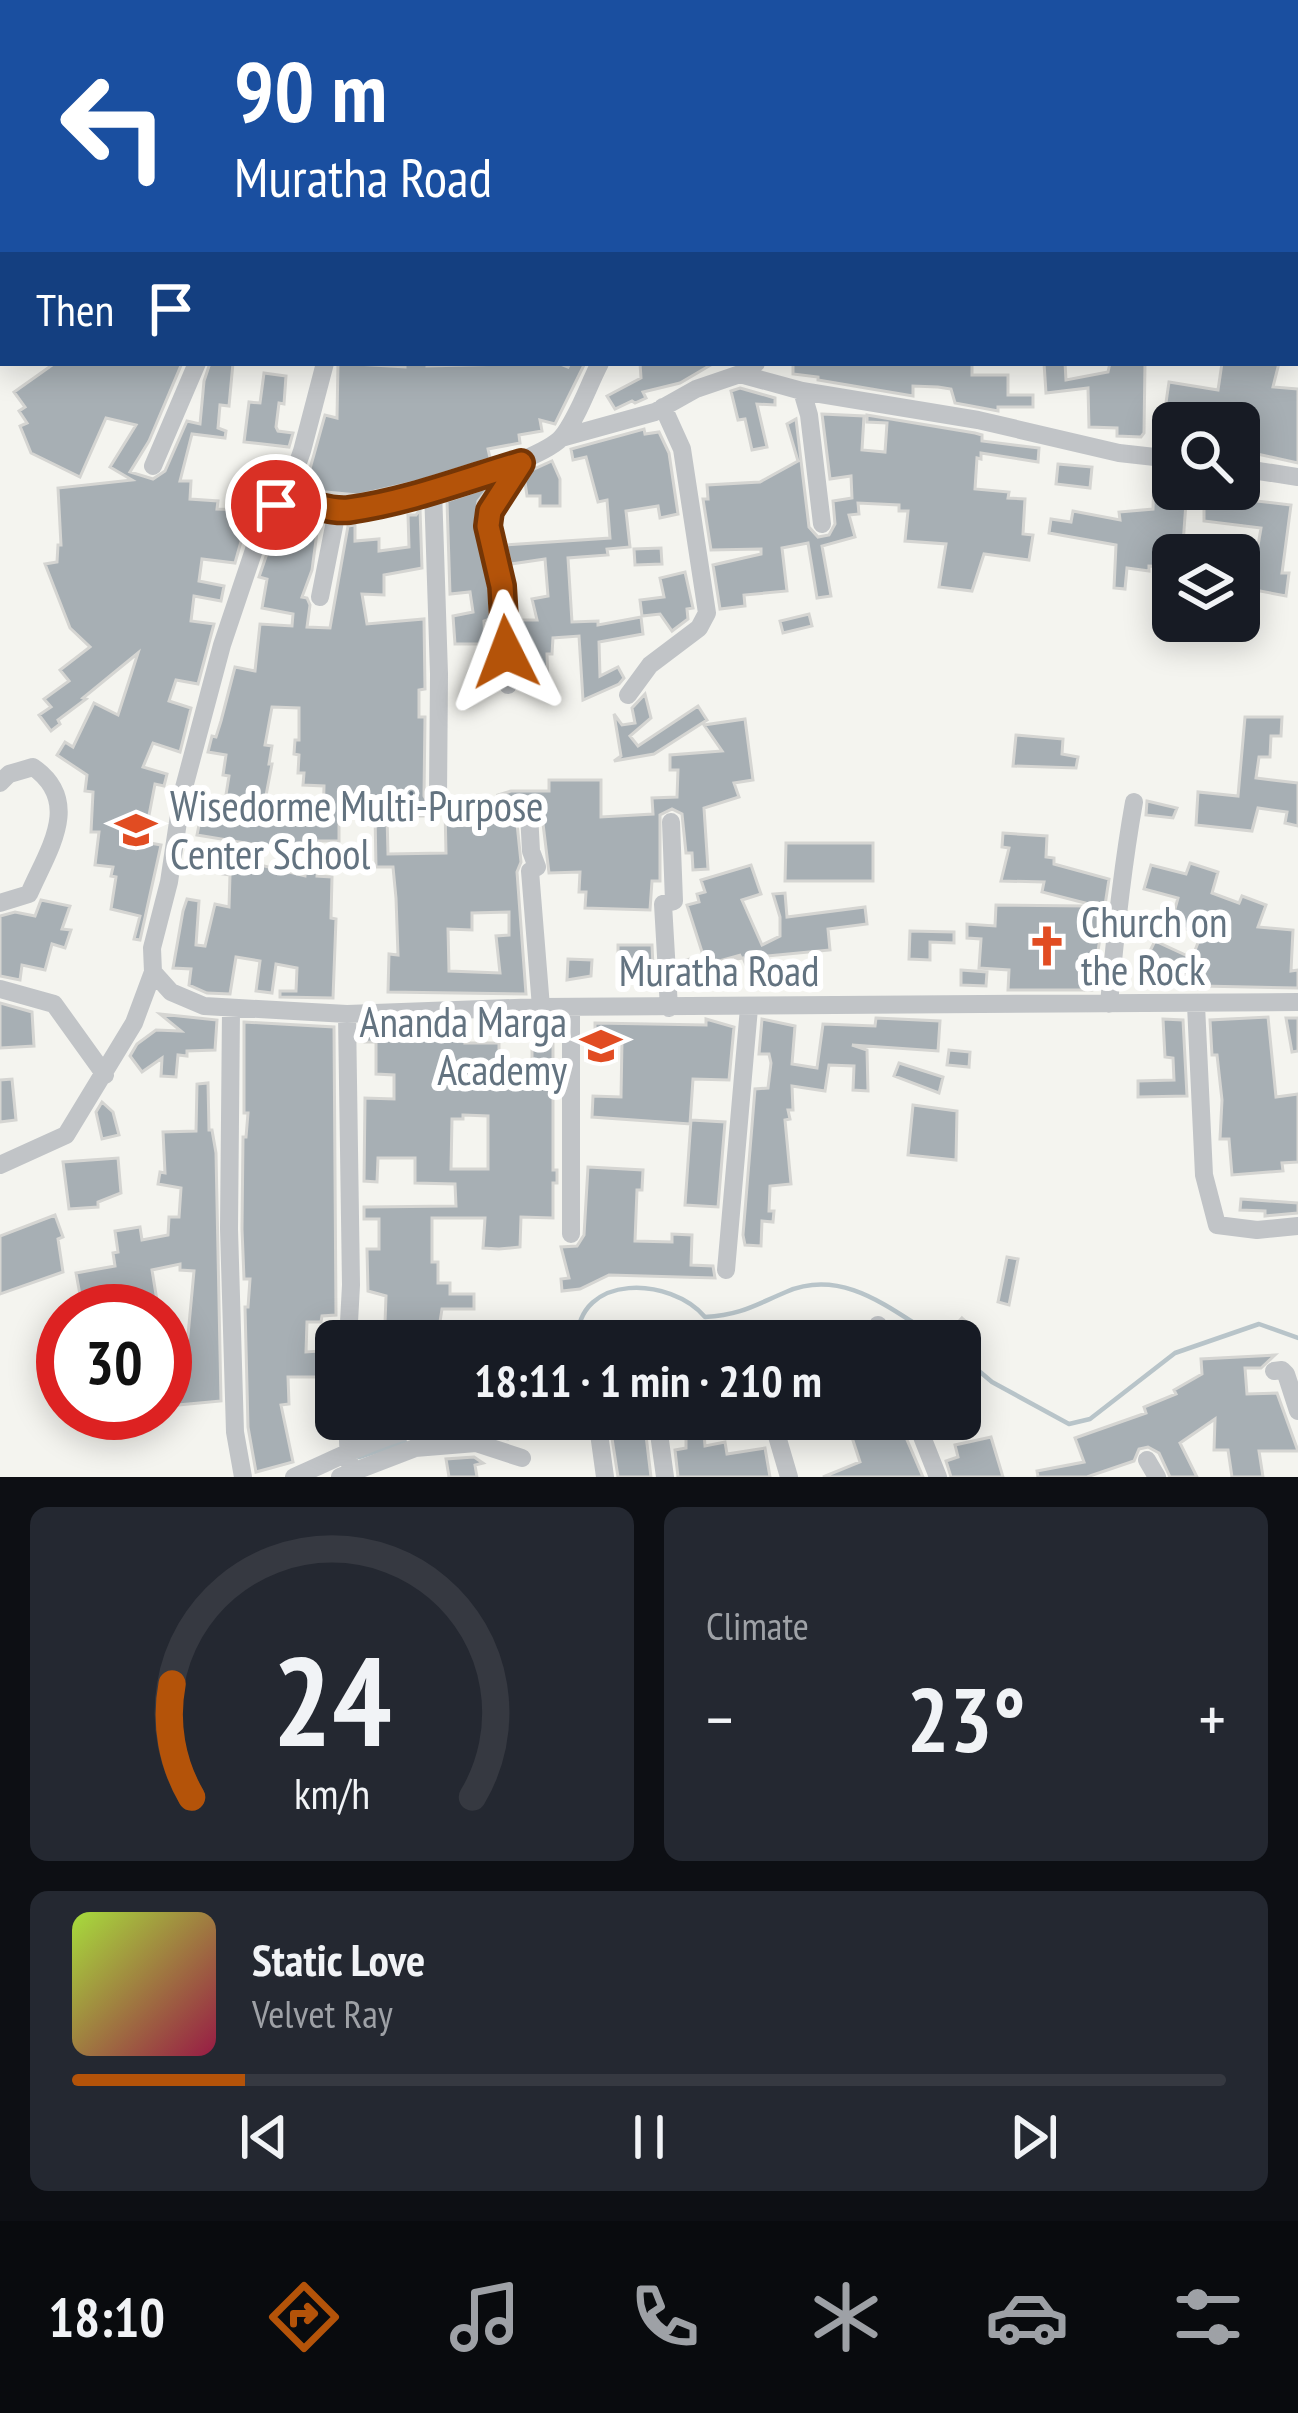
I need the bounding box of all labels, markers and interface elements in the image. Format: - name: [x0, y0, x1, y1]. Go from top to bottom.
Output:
- text: 90 m: [234, 36, 387, 145]
- icon: left: [36, 48, 192, 204]
- text: Muratha Road: [234, 142, 492, 212]
- icon: arrive: [138, 276, 204, 342]
- text: Then: [36, 280, 114, 338]
- map controls: [1152, 402, 1260, 642]
- button: search: [1152, 402, 1260, 510]
- pin: [225, 454, 327, 556]
- icon: arrive: [243, 472, 309, 538]
- button: layers: [1152, 534, 1260, 642]
- position arrow: [443, 589, 569, 715]
- place label: Wisedorme Multi-Purpose Center School: [170, 778, 543, 881]
- school or university icon: Wisedorme Multi-Purpose Center School: [113, 807, 159, 853]
- place label: Church on the Rock: [1081, 894, 1227, 997]
- church icon: Church on the Rock: [1024, 923, 1070, 969]
- street label: Muratha Road: [619, 943, 819, 998]
- place label: Ananda Marga Academy: [360, 994, 567, 1097]
- school or university icon: Ananda Marga Academy: [578, 1023, 624, 1069]
- speed limit sign: 30: [36, 1284, 192, 1440]
- text: 18:11 · 1 min · 210 m: [474, 1351, 822, 1409]
- text: Climate: [706, 1600, 809, 1651]
- text: 24: [272, 1619, 392, 1780]
- text: 23°: [907, 1660, 1025, 1777]
- text: −: [706, 1676, 733, 1761]
- text: +: [1199, 1676, 1226, 1761]
- text: km/h: [294, 1765, 370, 1821]
- text: Static Love: [252, 1930, 425, 1988]
- text: Velvet Ray: [252, 1988, 393, 2039]
- icon: previous: [231, 2104, 297, 2170]
- icon: pause: [616, 2104, 682, 2170]
- icon: next: [1001, 2104, 1067, 2170]
- icon: directions: [262, 2275, 346, 2359]
- icon: music: [443, 2275, 527, 2359]
- icon: phone: [623, 2275, 707, 2359]
- icon: climate: [804, 2275, 888, 2359]
- icon: car: [985, 2275, 1069, 2359]
- icon: filters: [1166, 2275, 1250, 2359]
- text: 18:10: [48, 2282, 165, 2352]

